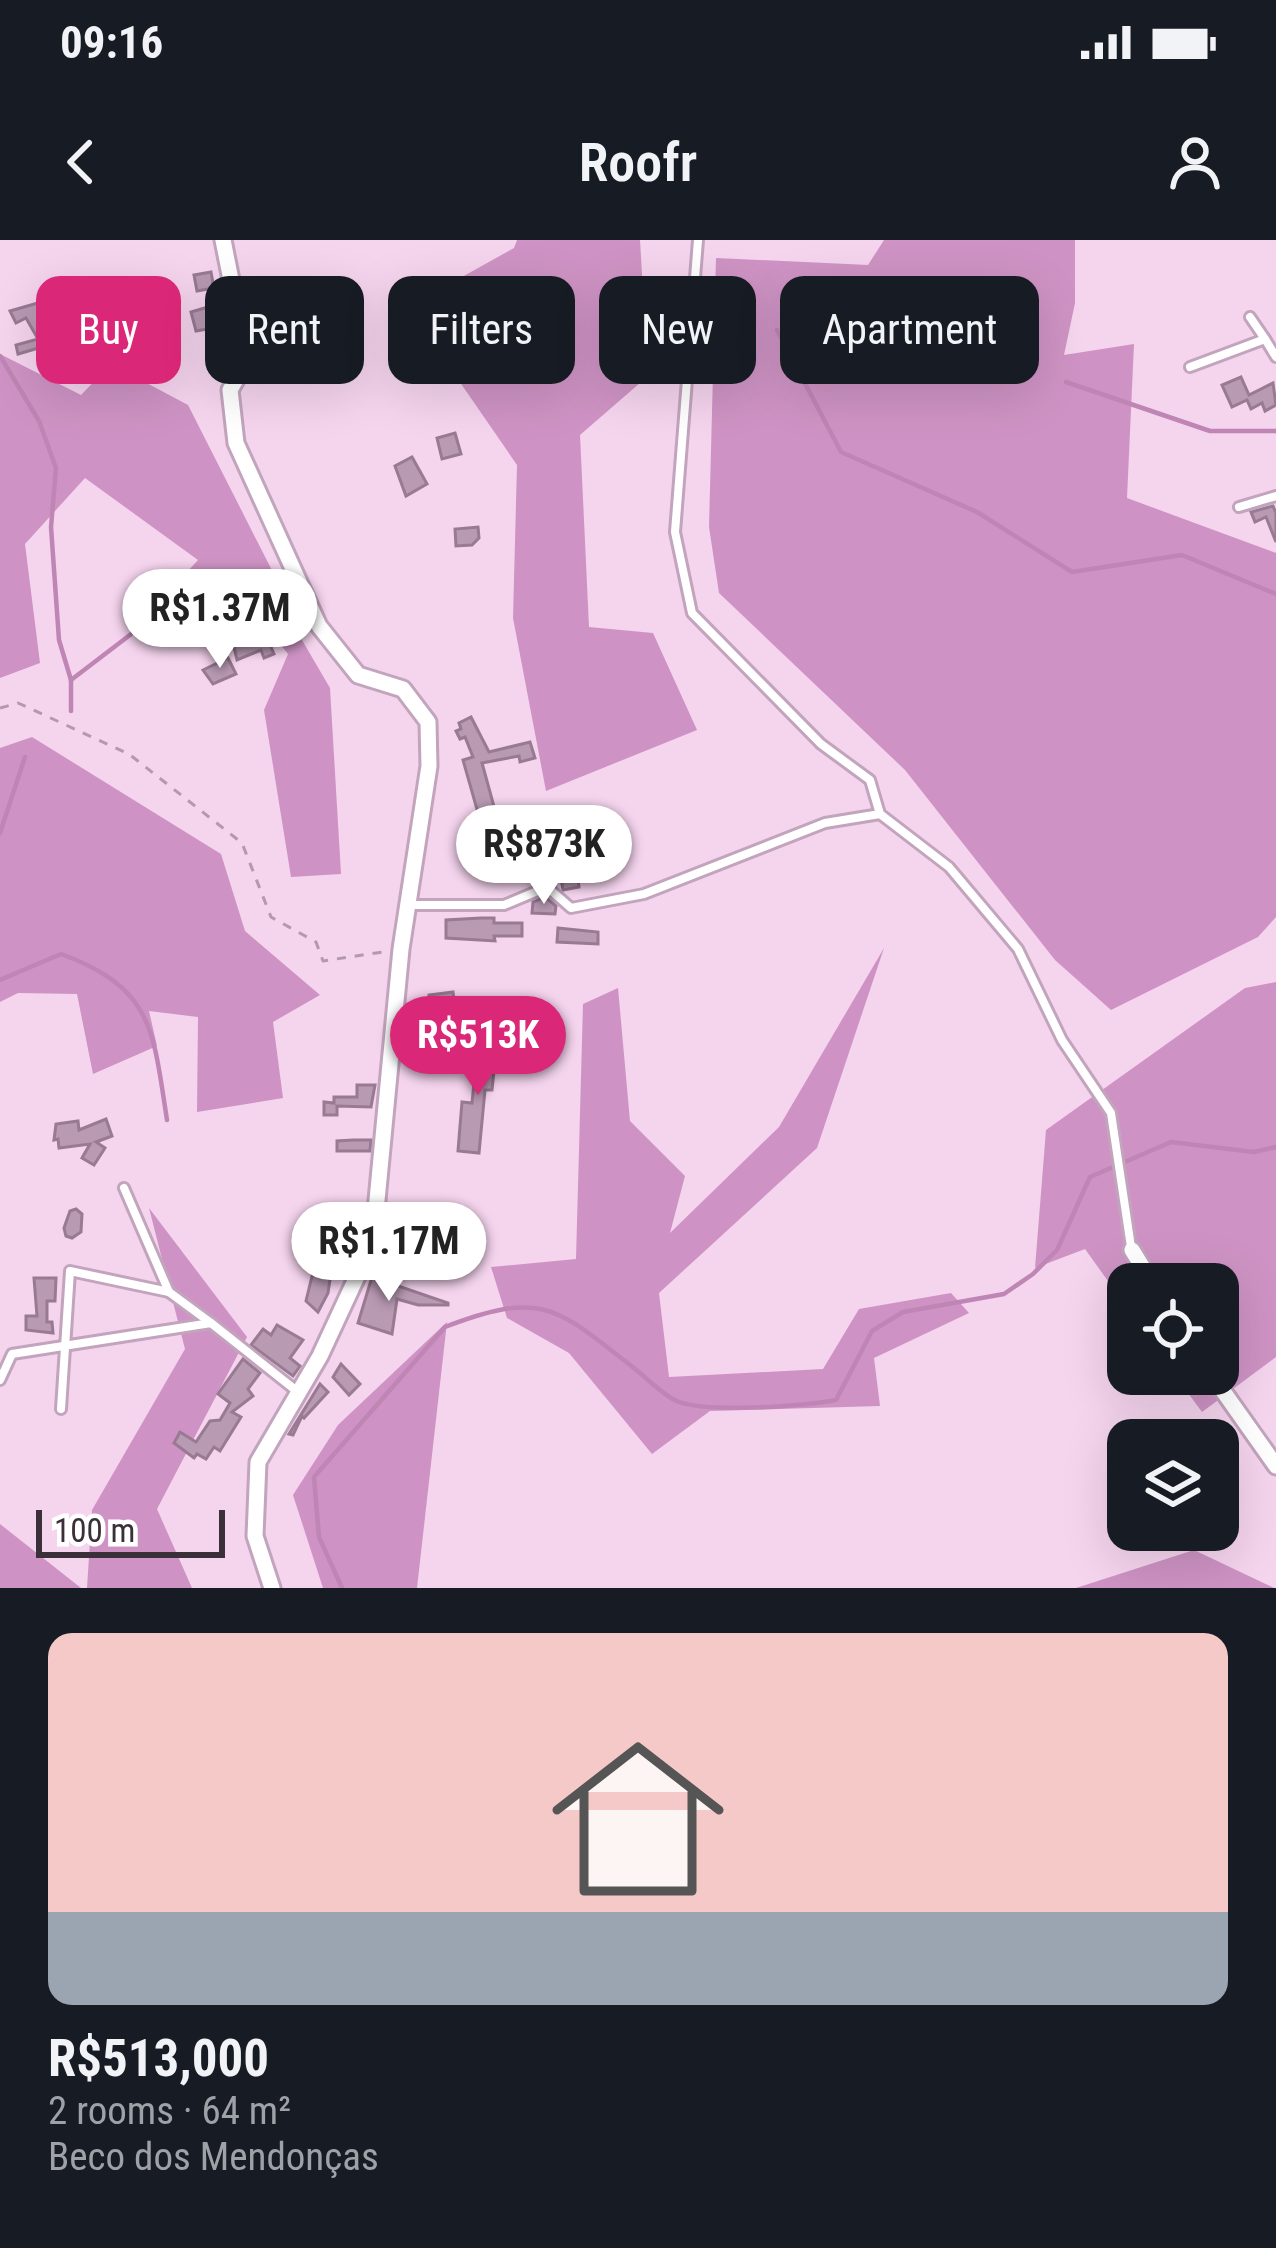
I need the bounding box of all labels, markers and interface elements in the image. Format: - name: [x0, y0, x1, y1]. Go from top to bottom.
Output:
- text: 09:16: [60, 16, 163, 69]
- icon: back: [48, 129, 114, 195]
- icon: person: [1162, 129, 1228, 195]
- text: Roofr: [579, 131, 697, 194]
- chip: Buy: [36, 276, 181, 384]
- chip: Rent: [205, 276, 364, 384]
- chip: Filters: [388, 276, 575, 384]
- chip: New: [599, 276, 756, 384]
- chip: Apartment: [780, 276, 1039, 384]
- pin: R$1.37M: [109, 569, 331, 671]
- text: R$1.37M: [149, 585, 291, 631]
- pin: R$873K: [446, 805, 642, 907]
- text: R$873K: [483, 821, 605, 867]
- pin: R$513K: [380, 996, 576, 1098]
- text: R$513K: [417, 1012, 539, 1058]
- pin: R$1.17M: [278, 1202, 500, 1304]
- text: R$1.17M: [318, 1218, 460, 1264]
- map controls: [1107, 1263, 1239, 1551]
- button: locate: [1107, 1263, 1239, 1395]
- button: layers: [1107, 1419, 1239, 1551]
- scale bar: [36, 1504, 225, 1557]
- text: 100 m: [54, 1511, 135, 1550]
- icon: home: [530, 1711, 746, 1927]
- text: R$513,000: [48, 2029, 269, 2088]
- text: 2 rooms · 64 m²: [48, 2088, 291, 2134]
- text: Beco dos Mendonças: [48, 2134, 379, 2180]

